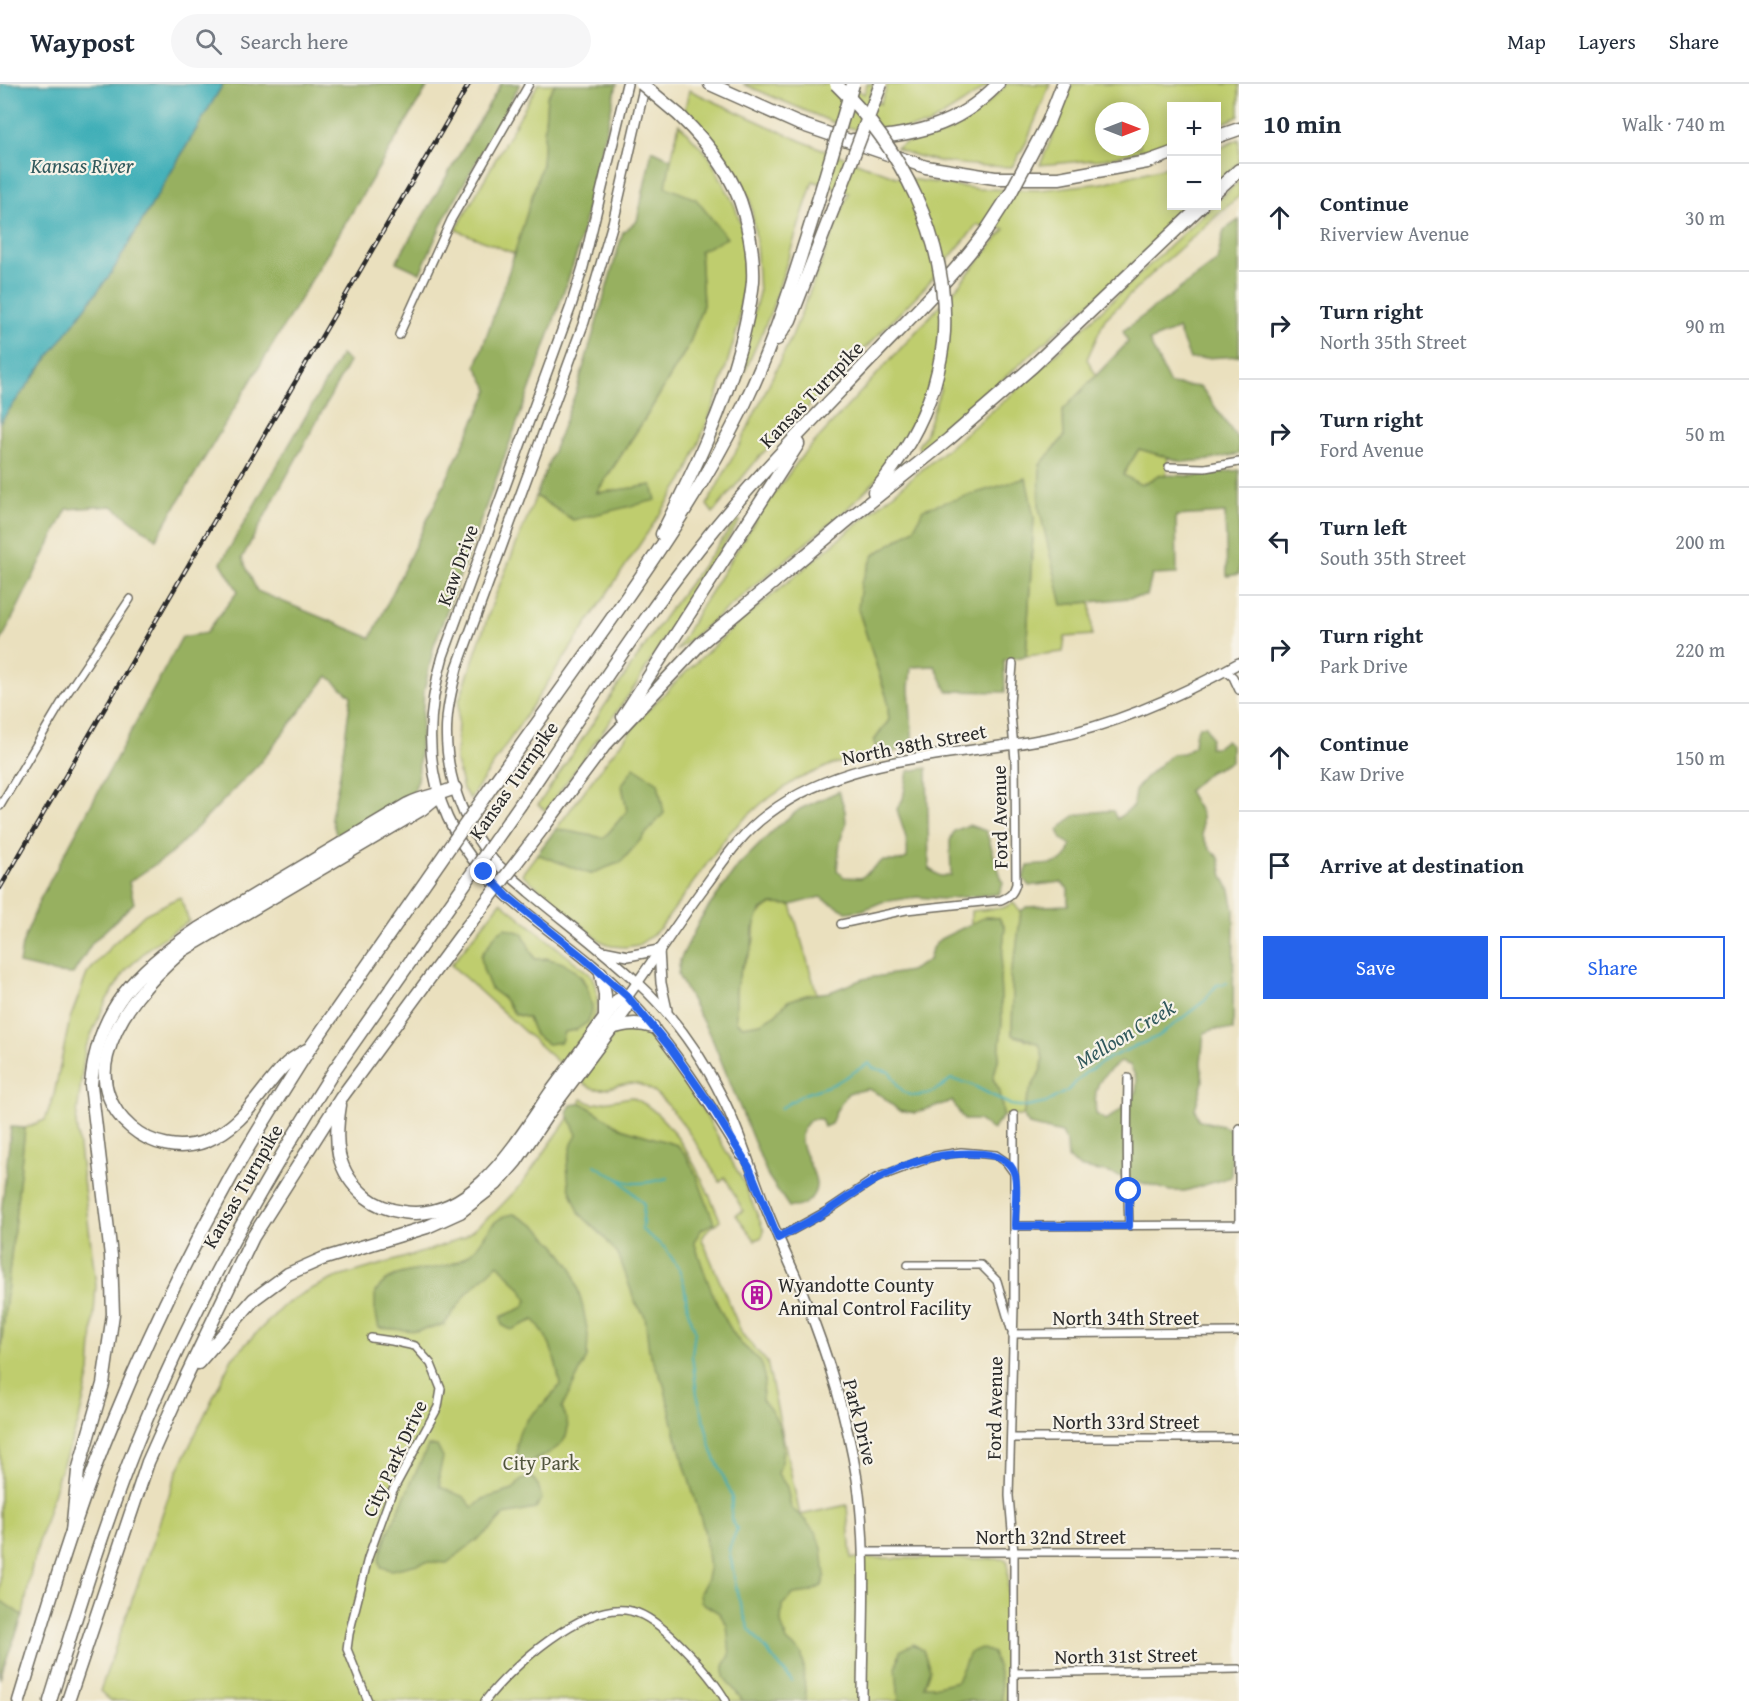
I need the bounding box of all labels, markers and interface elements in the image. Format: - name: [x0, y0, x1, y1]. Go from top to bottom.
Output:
- search box: [171, 14, 591, 68]
- text: Waypost: [30, 21, 135, 62]
- icon: search: [192, 25, 225, 58]
- text: Search here: [240, 25, 348, 57]
- text: Map: [1507, 26, 1546, 57]
- text: Layers: [1579, 26, 1636, 57]
- text: Share: [1669, 26, 1719, 57]
- north arrow: [1095, 102, 1149, 156]
- map controls: [1167, 102, 1221, 210]
- button: +: [1167, 102, 1221, 156]
- text: 10 min: [1263, 104, 1341, 143]
- text: Walk · 740 m: [1622, 109, 1725, 138]
- water label: Kansas River: [29, 150, 135, 181]
- button: −: [1167, 156, 1221, 210]
- text: Continue: [1320, 187, 1409, 219]
- icon: ahead: [1263, 201, 1296, 234]
- text: 30 m: [1685, 203, 1725, 232]
- text: Riverview Avenue: [1320, 219, 1469, 248]
- text: Turn right: [1320, 295, 1423, 327]
- icon: right: [1263, 309, 1296, 342]
- text: 90 m: [1685, 311, 1725, 340]
- text: North 35th Street: [1320, 327, 1467, 356]
- street label: Kansas Turnpike: [752, 334, 870, 454]
- text: Turn right: [1320, 403, 1423, 435]
- icon: right: [1263, 417, 1296, 450]
- text: 50 m: [1685, 419, 1725, 448]
- text: Ford Avenue: [1320, 435, 1424, 464]
- text: Turn left: [1320, 511, 1407, 543]
- street label: Kaw Drive: [429, 520, 485, 610]
- icon: left: [1263, 525, 1296, 558]
- text: 200 m: [1675, 527, 1725, 556]
- text: South 35th Street: [1320, 543, 1466, 572]
- text: Turn right: [1320, 619, 1423, 651]
- icon: right: [1263, 633, 1296, 666]
- text: 220 m: [1675, 635, 1725, 664]
- text: Park Drive: [1320, 651, 1408, 680]
- street label: Kansas Turnpike: [461, 715, 565, 845]
- street label: North 38th Street: [839, 716, 989, 772]
- text: Continue: [1320, 727, 1409, 759]
- icon: ahead: [1263, 741, 1296, 774]
- text: 150 m: [1675, 743, 1725, 772]
- text: Kaw Drive: [1320, 759, 1404, 788]
- street label: Ford Avenue: [984, 765, 1014, 869]
- icon: arrive: [1263, 849, 1296, 882]
- text: Arrive at destination: [1320, 849, 1524, 881]
- route end: [470, 858, 496, 884]
- button: Save: [1263, 936, 1488, 999]
- button: Share: [1500, 936, 1725, 999]
- water label: Melloon Creek: [1069, 992, 1181, 1076]
- street label: Kansas Turnpike: [195, 1118, 289, 1254]
- route start: [1115, 1177, 1141, 1203]
- place label: Wyandotte County Animal Control Facility: [778, 1270, 972, 1322]
- building icon: Wyandotte County Animal Control Facility: [741, 1279, 773, 1311]
- street label: North 34th Street: [1053, 1303, 1199, 1332]
- street label: Ford Avenue: [979, 1356, 1009, 1460]
- street label: Park Drive: [836, 1376, 886, 1468]
- street label: City Park Drive: [354, 1395, 434, 1521]
- street label: North 33rd Street: [1052, 1407, 1200, 1436]
- park label: City Park: [503, 1448, 580, 1477]
- street label: North 32nd Street: [976, 1522, 1126, 1551]
- street label: North 31st Street: [1054, 1639, 1198, 1671]

